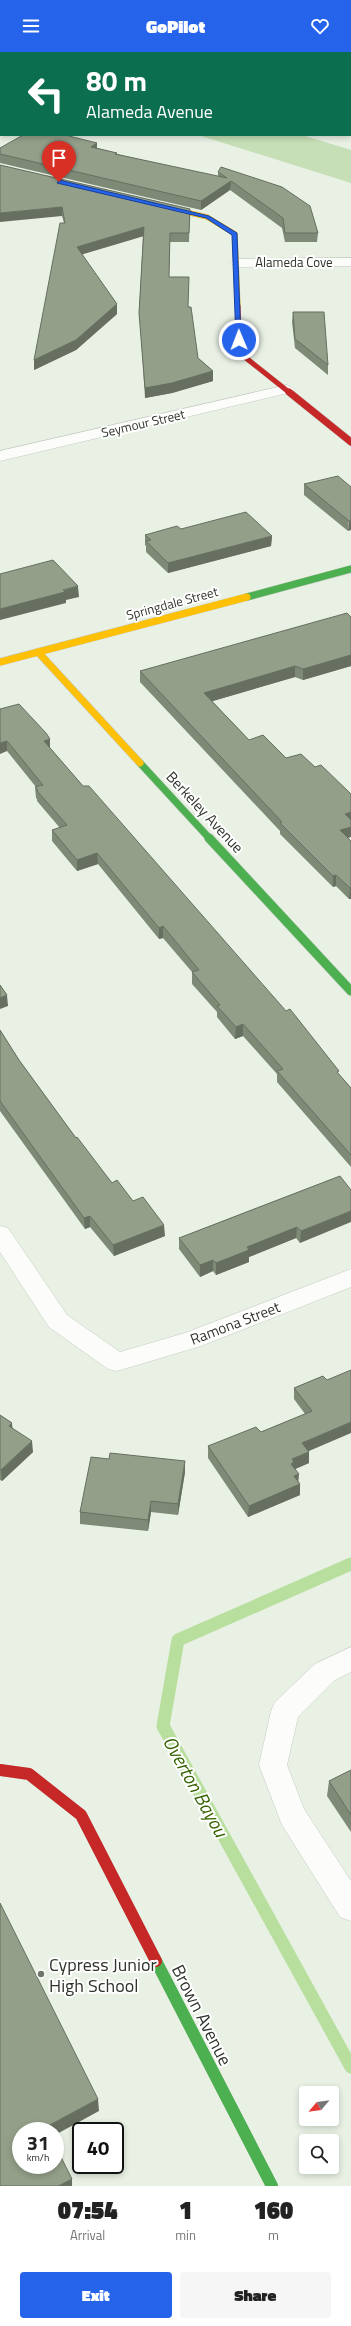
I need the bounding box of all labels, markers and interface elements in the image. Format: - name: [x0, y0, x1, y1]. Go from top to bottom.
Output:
- text: GoPilot: [146, 13, 205, 40]
- icon: menu: [20, 15, 42, 37]
- icon: heart: [309, 15, 331, 37]
- text: 80 m: [86, 59, 147, 102]
- icon: left: [20, 68, 72, 120]
- text: Alameda Avenue: [86, 98, 213, 125]
- pin: [42, 141, 76, 182]
- icon: arrive: [48, 147, 70, 169]
- street label: Alameda Cove: [255, 252, 333, 272]
- position arrow: [218, 319, 260, 361]
- street label: Seymour Street: [99, 404, 187, 442]
- street label: Springdale Street: [124, 581, 221, 625]
- street label: Berkeley Avenue: [161, 766, 249, 858]
- street label: Ramona Street: [187, 1295, 284, 1351]
- water label: Overton Bayou: [156, 1730, 237, 1843]
- place label: Cypress Junior High School: [49, 1951, 157, 1999]
- street label: Brown Avenue: [165, 1960, 239, 2070]
- marker: Cypress Junior High School: [36, 1969, 46, 1979]
- north arrow: [299, 2086, 339, 2126]
- map controls: [299, 2086, 339, 2174]
- speed limit sign: 40: [72, 2122, 124, 2174]
- text: 31: [27, 2127, 49, 2158]
- button: search: [299, 2134, 339, 2174]
- text: km/h: [27, 2150, 49, 2165]
- text: 07:54: [58, 2192, 117, 2228]
- text: 1: [179, 2192, 192, 2228]
- text: 160: [254, 2192, 293, 2228]
- text: Arrival: [70, 2225, 105, 2245]
- text: min: [175, 2225, 196, 2245]
- text: m: [268, 2225, 279, 2245]
- button: Exit: [20, 2272, 172, 2318]
- button: Share: [180, 2272, 331, 2318]

